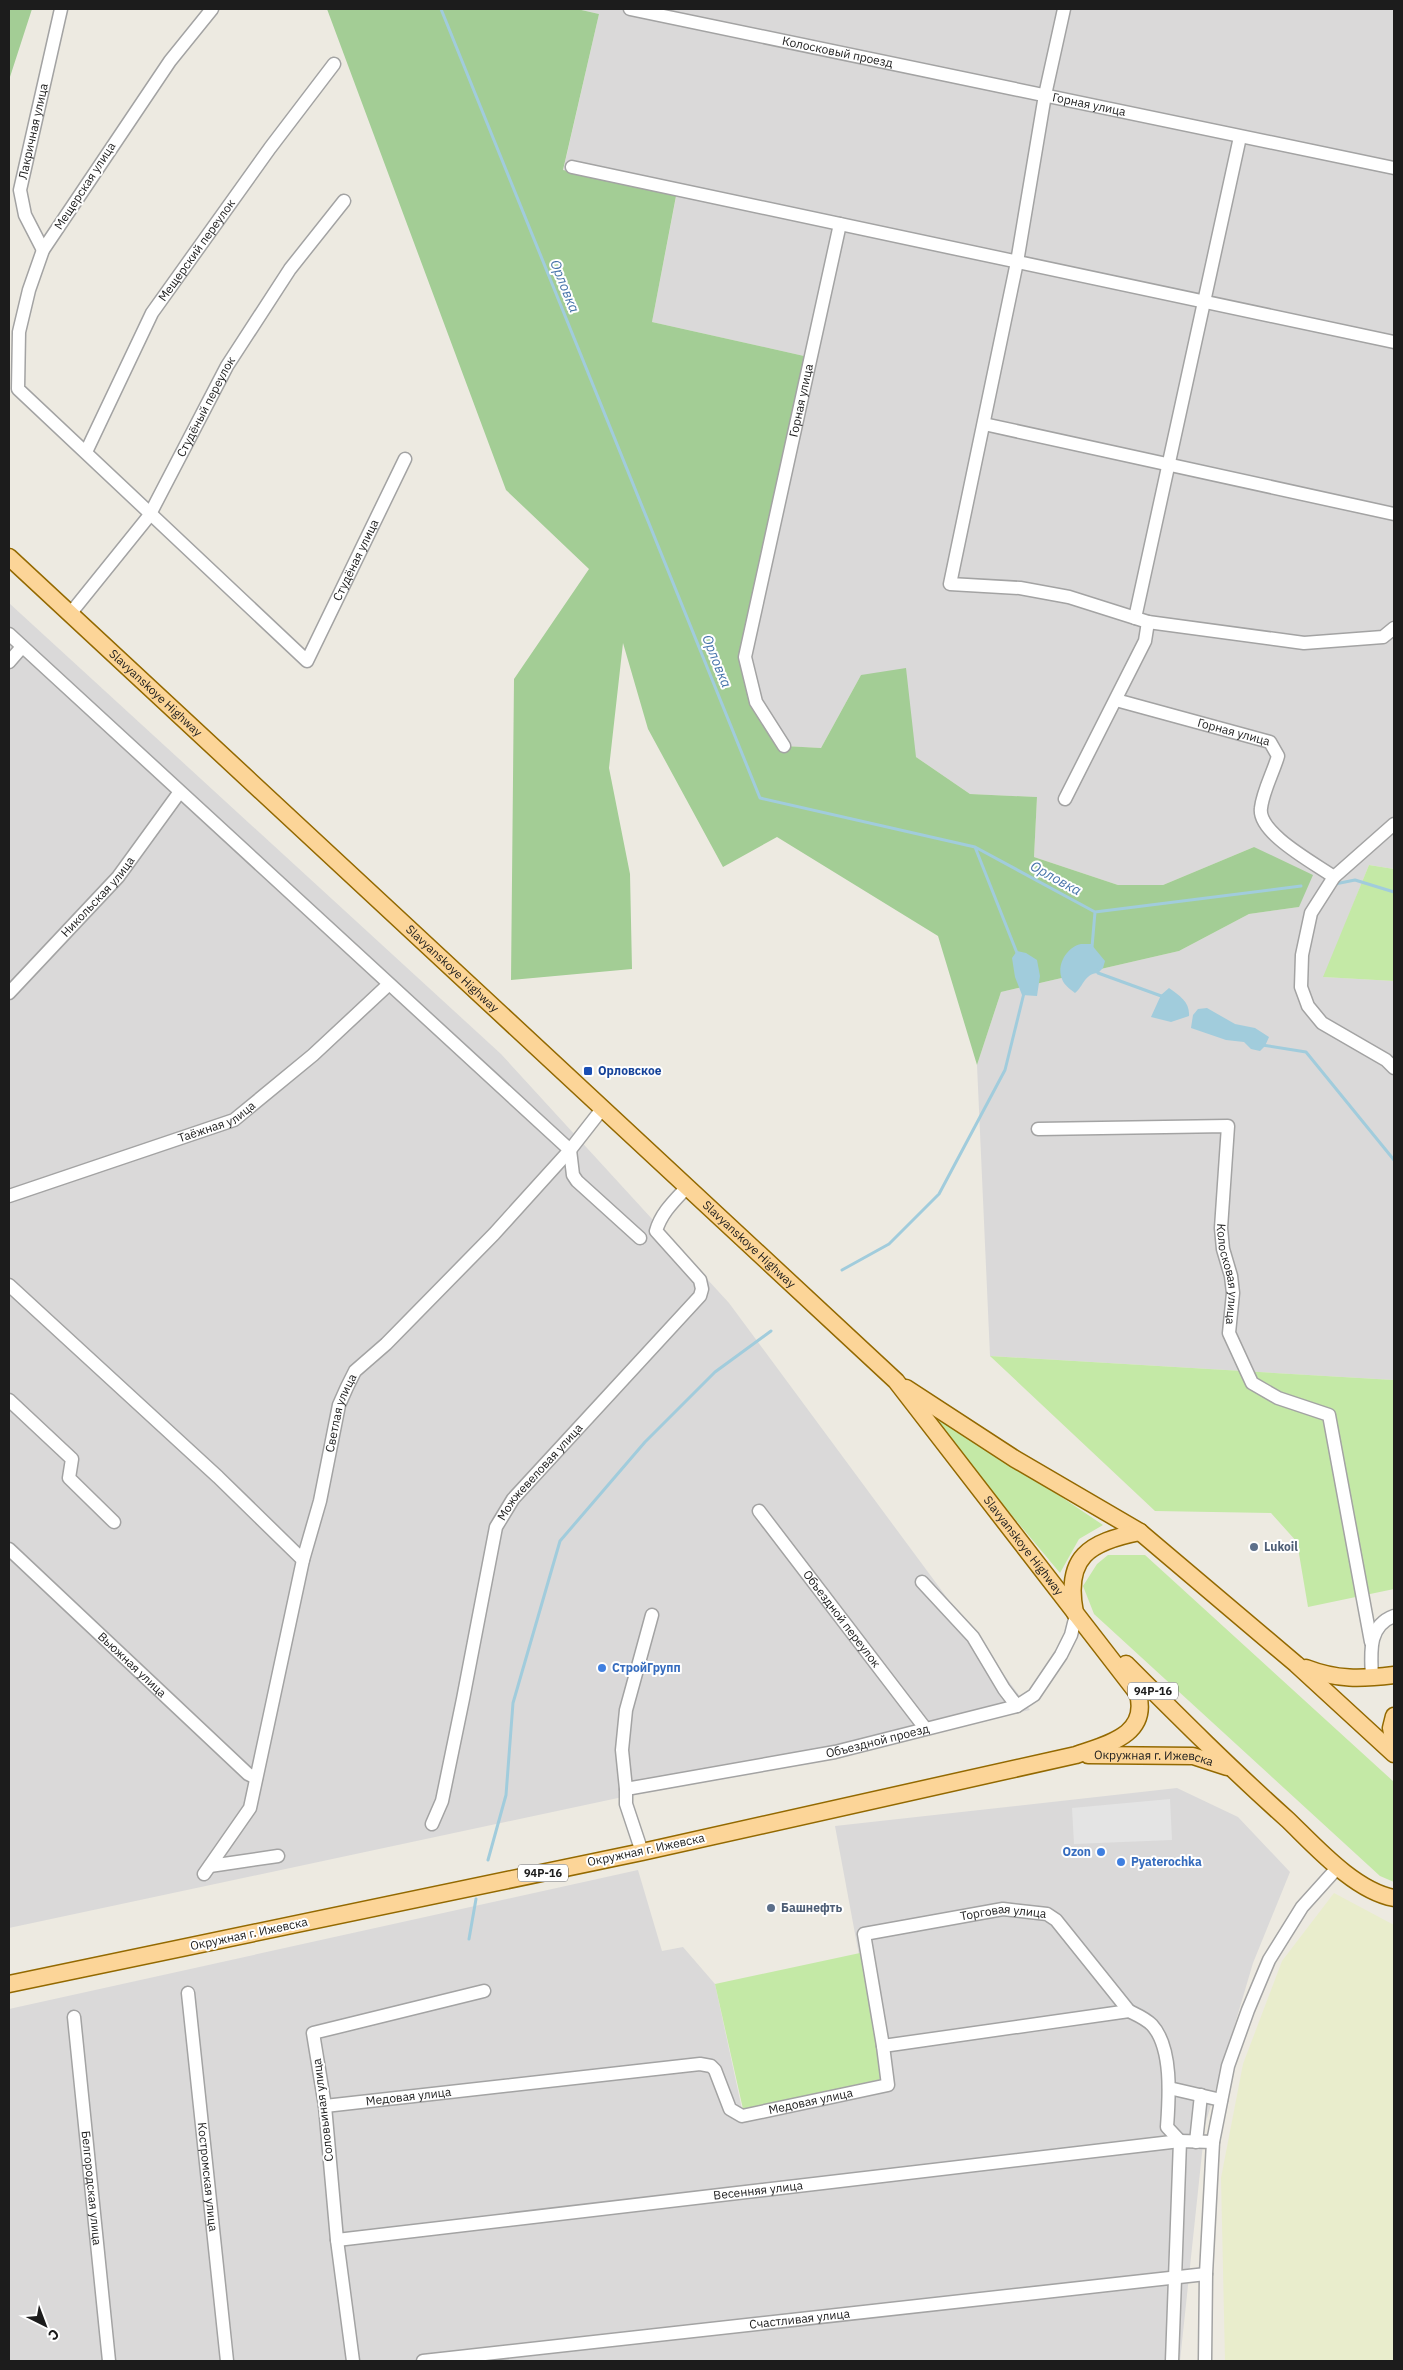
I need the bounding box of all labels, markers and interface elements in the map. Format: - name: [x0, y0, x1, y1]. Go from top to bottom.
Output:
- street label: Колосковый проезд: [781, 33, 894, 71]
- street label: Лакричная улица: [15, 81, 51, 181]
- street label: Горная улица: [1051, 89, 1128, 119]
- street label: Мещерская улица: [51, 139, 119, 232]
- street label: Мещерский переулок: [155, 196, 238, 304]
- water label: Орловка: [546, 257, 584, 315]
- street label: Студёный переулок: [173, 353, 238, 459]
- street label: Горная улица: [785, 362, 816, 438]
- street label: Студёная улица: [329, 516, 382, 603]
- water label: Орловка: [698, 632, 736, 690]
- street label: Slavyanskoye Highway: [106, 646, 206, 740]
- street label: Горная улица: [1196, 715, 1272, 749]
- street label: Никольская улица: [58, 853, 138, 940]
- water label: Орловка: [1027, 857, 1085, 899]
- street label: Slavyanskoye Highway: [403, 922, 502, 1015]
- place label: Орловское: [598, 1063, 662, 1078]
- marker: Орловское: [582, 1065, 594, 1077]
- street label: Таёжная улица: [176, 1097, 259, 1145]
- street label: Slavyanskoye Highway: [700, 1197, 799, 1291]
- street label: Колосковая улица: [1214, 1223, 1241, 1326]
- street label: Светлая улица: [322, 1371, 360, 1454]
- street label: Можжевеловая улица: [494, 1420, 586, 1523]
- street label: Slavyanskoye Highway: [981, 1493, 1067, 1598]
- place label: Lukoil: [1264, 1539, 1298, 1554]
- marker: Lukoil: [1248, 1541, 1260, 1553]
- street label: Объездной переулок: [800, 1567, 884, 1671]
- street label: Вьюжная улица: [95, 1629, 170, 1701]
- place label: СтройГрупп: [612, 1660, 681, 1675]
- marker: СтройГрупп: [596, 1662, 608, 1674]
- road number: 94Р-16: [1128, 1682, 1178, 1700]
- street label: Объездной проезд: [825, 1721, 931, 1760]
- street label: Окружная г. Ижевска: [1094, 1747, 1216, 1769]
- street label: Окружная г. Ижевска: [586, 1830, 707, 1869]
- place label: Ozon: [1062, 1844, 1091, 1859]
- marker: Ozon: [1095, 1846, 1107, 1858]
- place label: Pyaterochka: [1131, 1854, 1202, 1869]
- marker: Pyaterochka: [1115, 1856, 1127, 1868]
- road number: 94Р-16: [518, 1865, 568, 1882]
- place label: Башнефть: [781, 1900, 842, 1915]
- street label: Торговая улица: [959, 1901, 1048, 1924]
- marker: Башнефть: [765, 1902, 777, 1914]
- street label: Окружная г. Ижевска: [189, 1914, 310, 1953]
- street label: Соловьиная улица: [309, 2057, 336, 2162]
- street label: Медовая улица: [365, 2084, 452, 2108]
- street label: Медовая улица: [767, 2085, 855, 2117]
- street label: Костромская улица: [195, 2122, 221, 2233]
- street label: Белгородская улица: [79, 2130, 105, 2247]
- street label: Весенняя улица: [712, 2177, 804, 2203]
- north arrow: [20, 2300, 70, 2350]
- street label: Счастливая улица: [749, 2306, 851, 2332]
- text: С: [44, 2325, 63, 2344]

